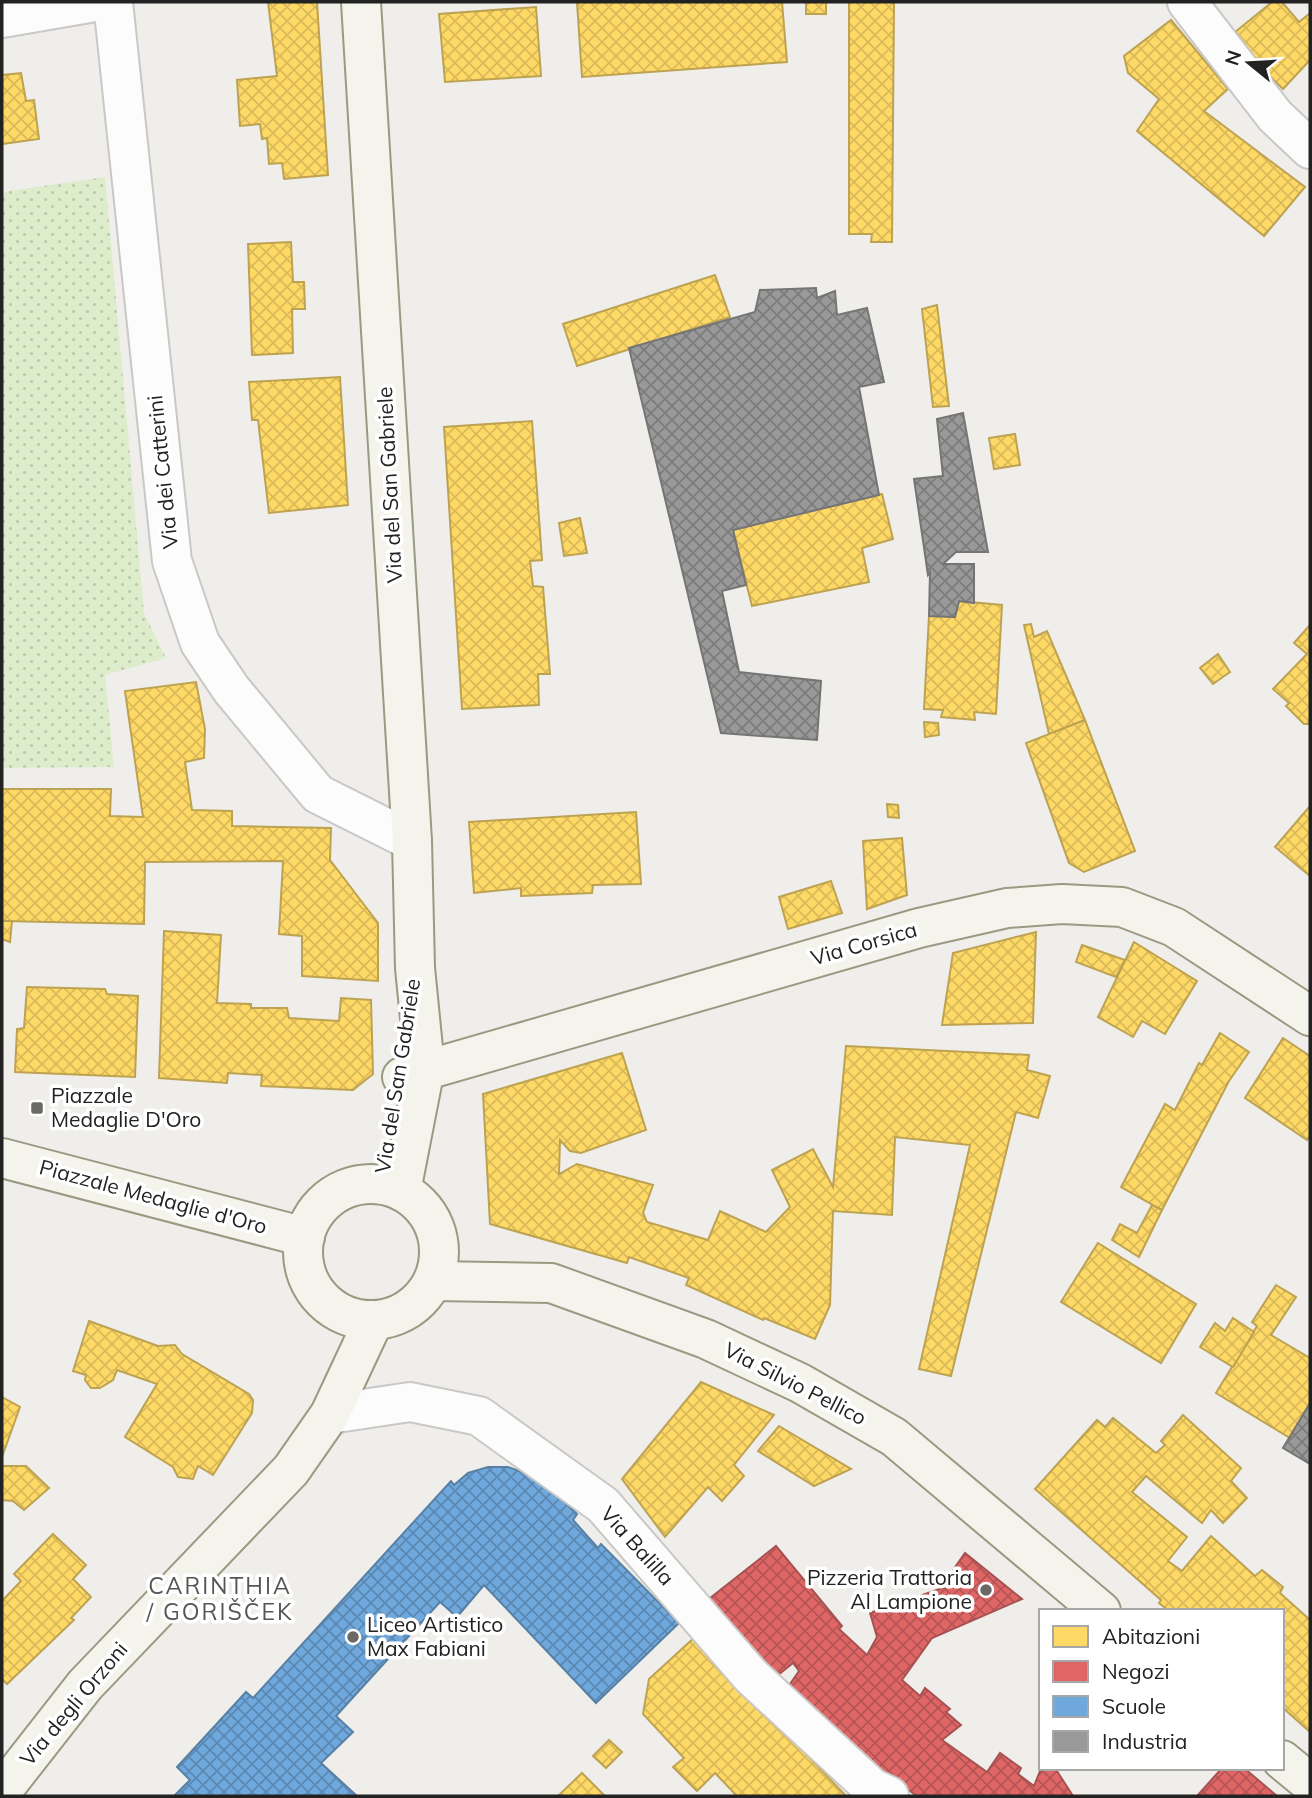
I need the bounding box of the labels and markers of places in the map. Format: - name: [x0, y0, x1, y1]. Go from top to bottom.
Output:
- place label: Piazzale Medaglie D'Oro: [51, 1082, 201, 1132]
- marker: Piazzale Medaglie D'Oro: [29, 1100, 45, 1116]
- place label: Pizzeria Trattoria Al Lampione: [807, 1564, 972, 1614]
- marker: Pizzeria Trattoria Al Lampione: [978, 1582, 994, 1598]
- place label: Liceo Artistico Max Fabiani: [367, 1611, 503, 1661]
- marker: Liceo Artistico Max Fabiani: [345, 1629, 361, 1645]

